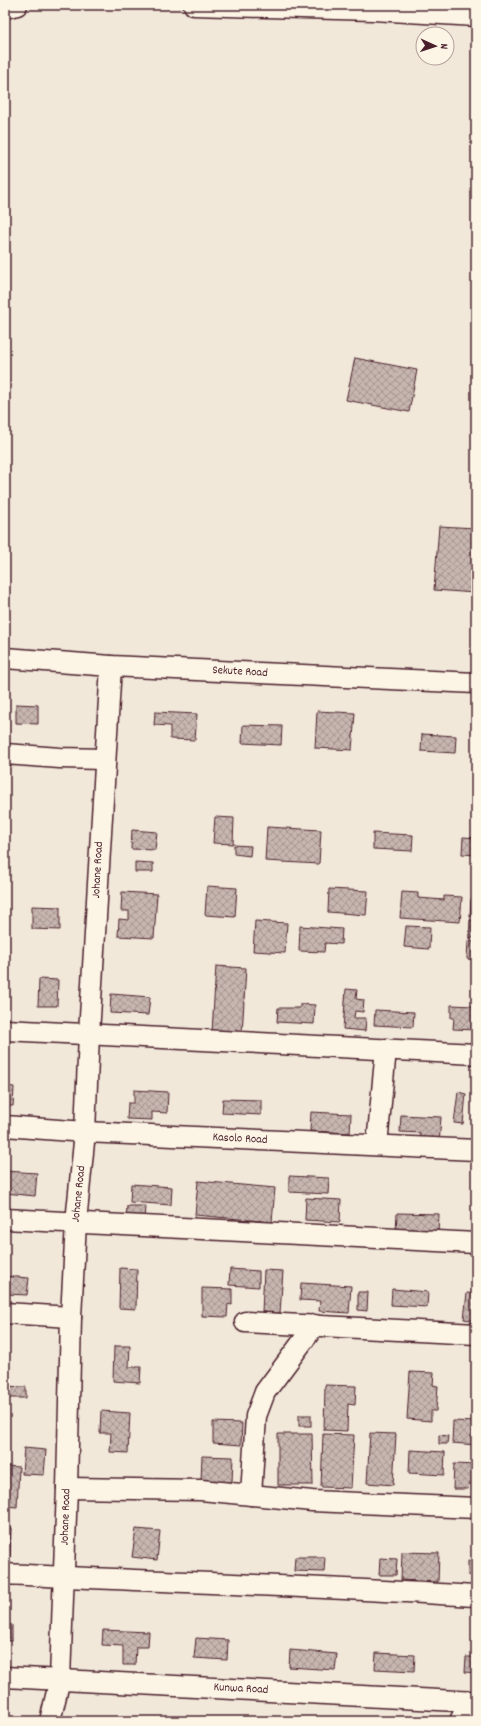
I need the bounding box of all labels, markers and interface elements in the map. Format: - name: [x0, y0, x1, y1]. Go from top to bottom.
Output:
- north arrow: [415, 26, 455, 66]
- text: N: [435, 43, 451, 50]
- street label: Sekute Road: [212, 662, 268, 682]
- street label: Johane Road: [88, 841, 108, 899]
- street label: Kasolo Road: [212, 1129, 268, 1149]
- street label: Johane Road: [68, 1165, 90, 1223]
- street label: Johane Road: [57, 1488, 75, 1546]
- street label: Kunwa Road: [213, 1679, 269, 1699]

